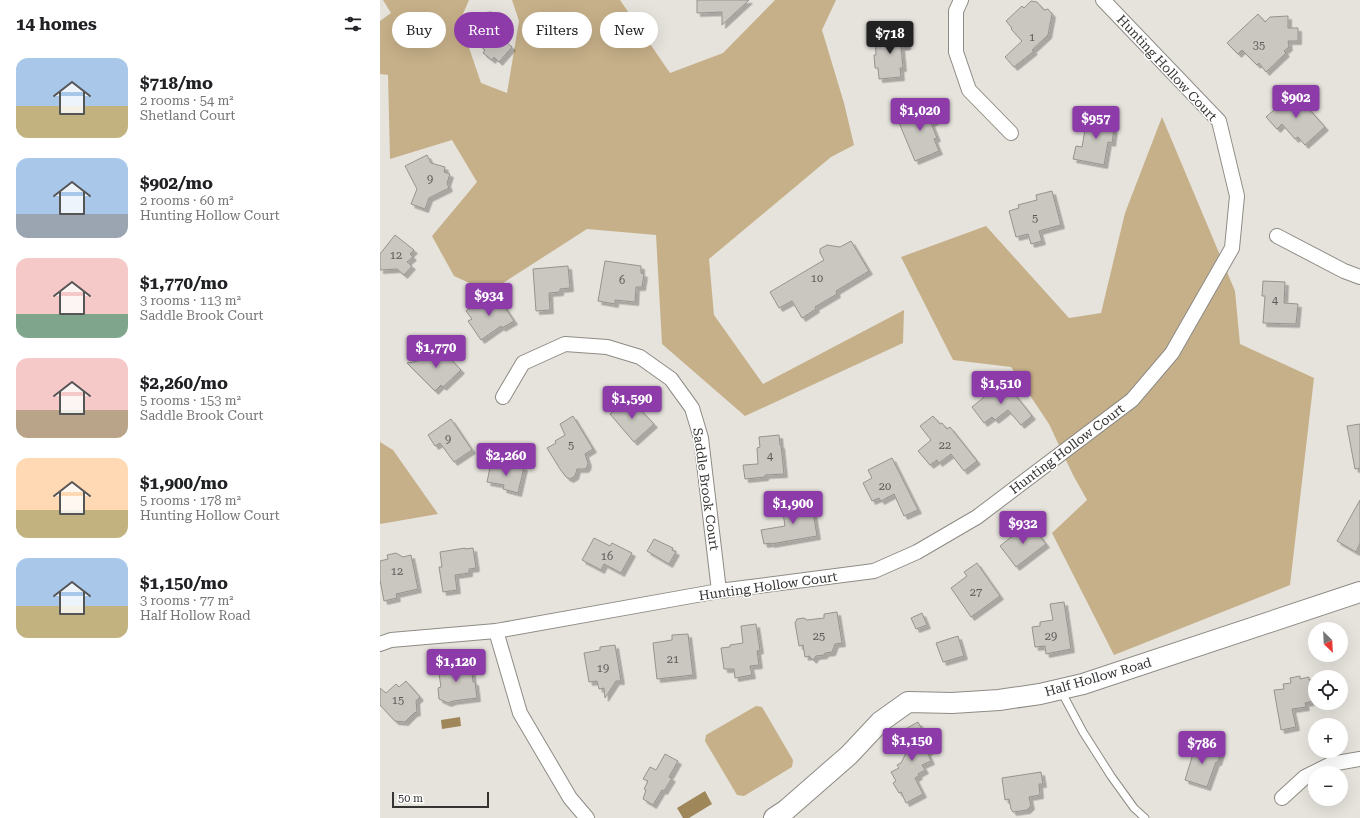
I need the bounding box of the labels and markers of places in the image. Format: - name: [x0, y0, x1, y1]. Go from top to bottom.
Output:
- pin: $718: [866, 21, 914, 55]
- pin: $902: [1272, 85, 1320, 119]
- pin: $1,020: [887, 98, 953, 132]
- pin: $957: [1072, 106, 1120, 140]
- pin: $934: [465, 283, 513, 317]
- pin: $1,770: [403, 335, 469, 369]
- pin: $1,510: [968, 371, 1034, 405]
- pin: $1,590: [599, 386, 665, 420]
- pin: $2,260: [473, 443, 539, 477]
- pin: $1,900: [760, 491, 826, 525]
- pin: $932: [999, 511, 1047, 545]
- pin: $1,120: [423, 649, 489, 683]
- pin: $1,150: [879, 728, 945, 762]
- pin: $786: [1178, 731, 1226, 765]

